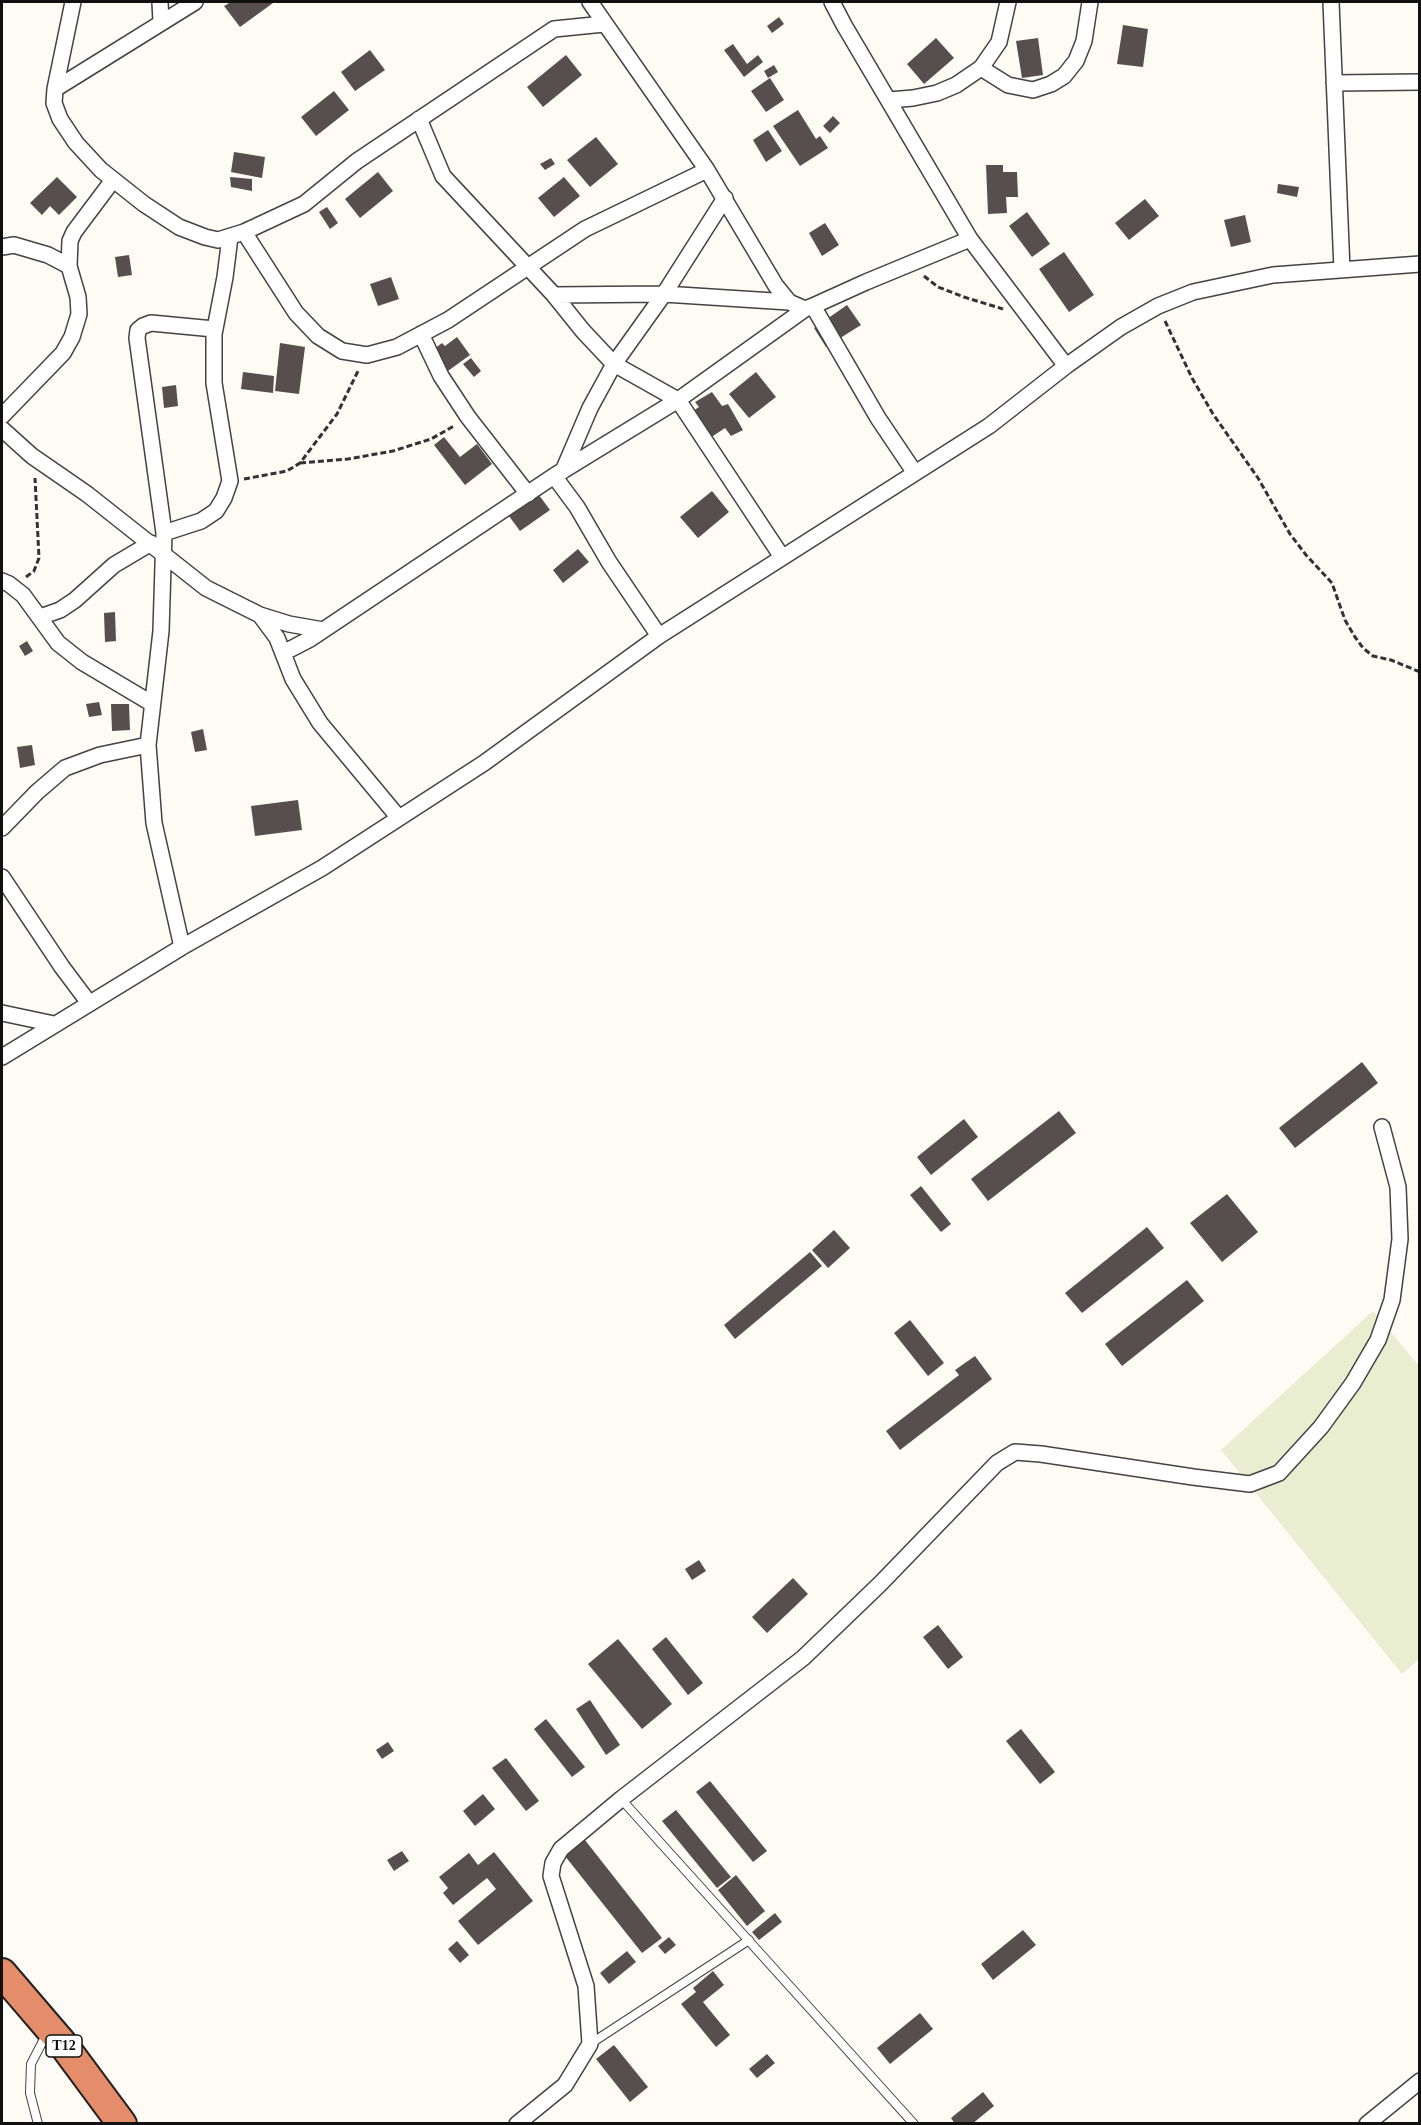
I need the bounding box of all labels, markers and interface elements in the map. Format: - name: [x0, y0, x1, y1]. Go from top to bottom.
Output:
- road number: T12: [46, 2035, 82, 2057]

